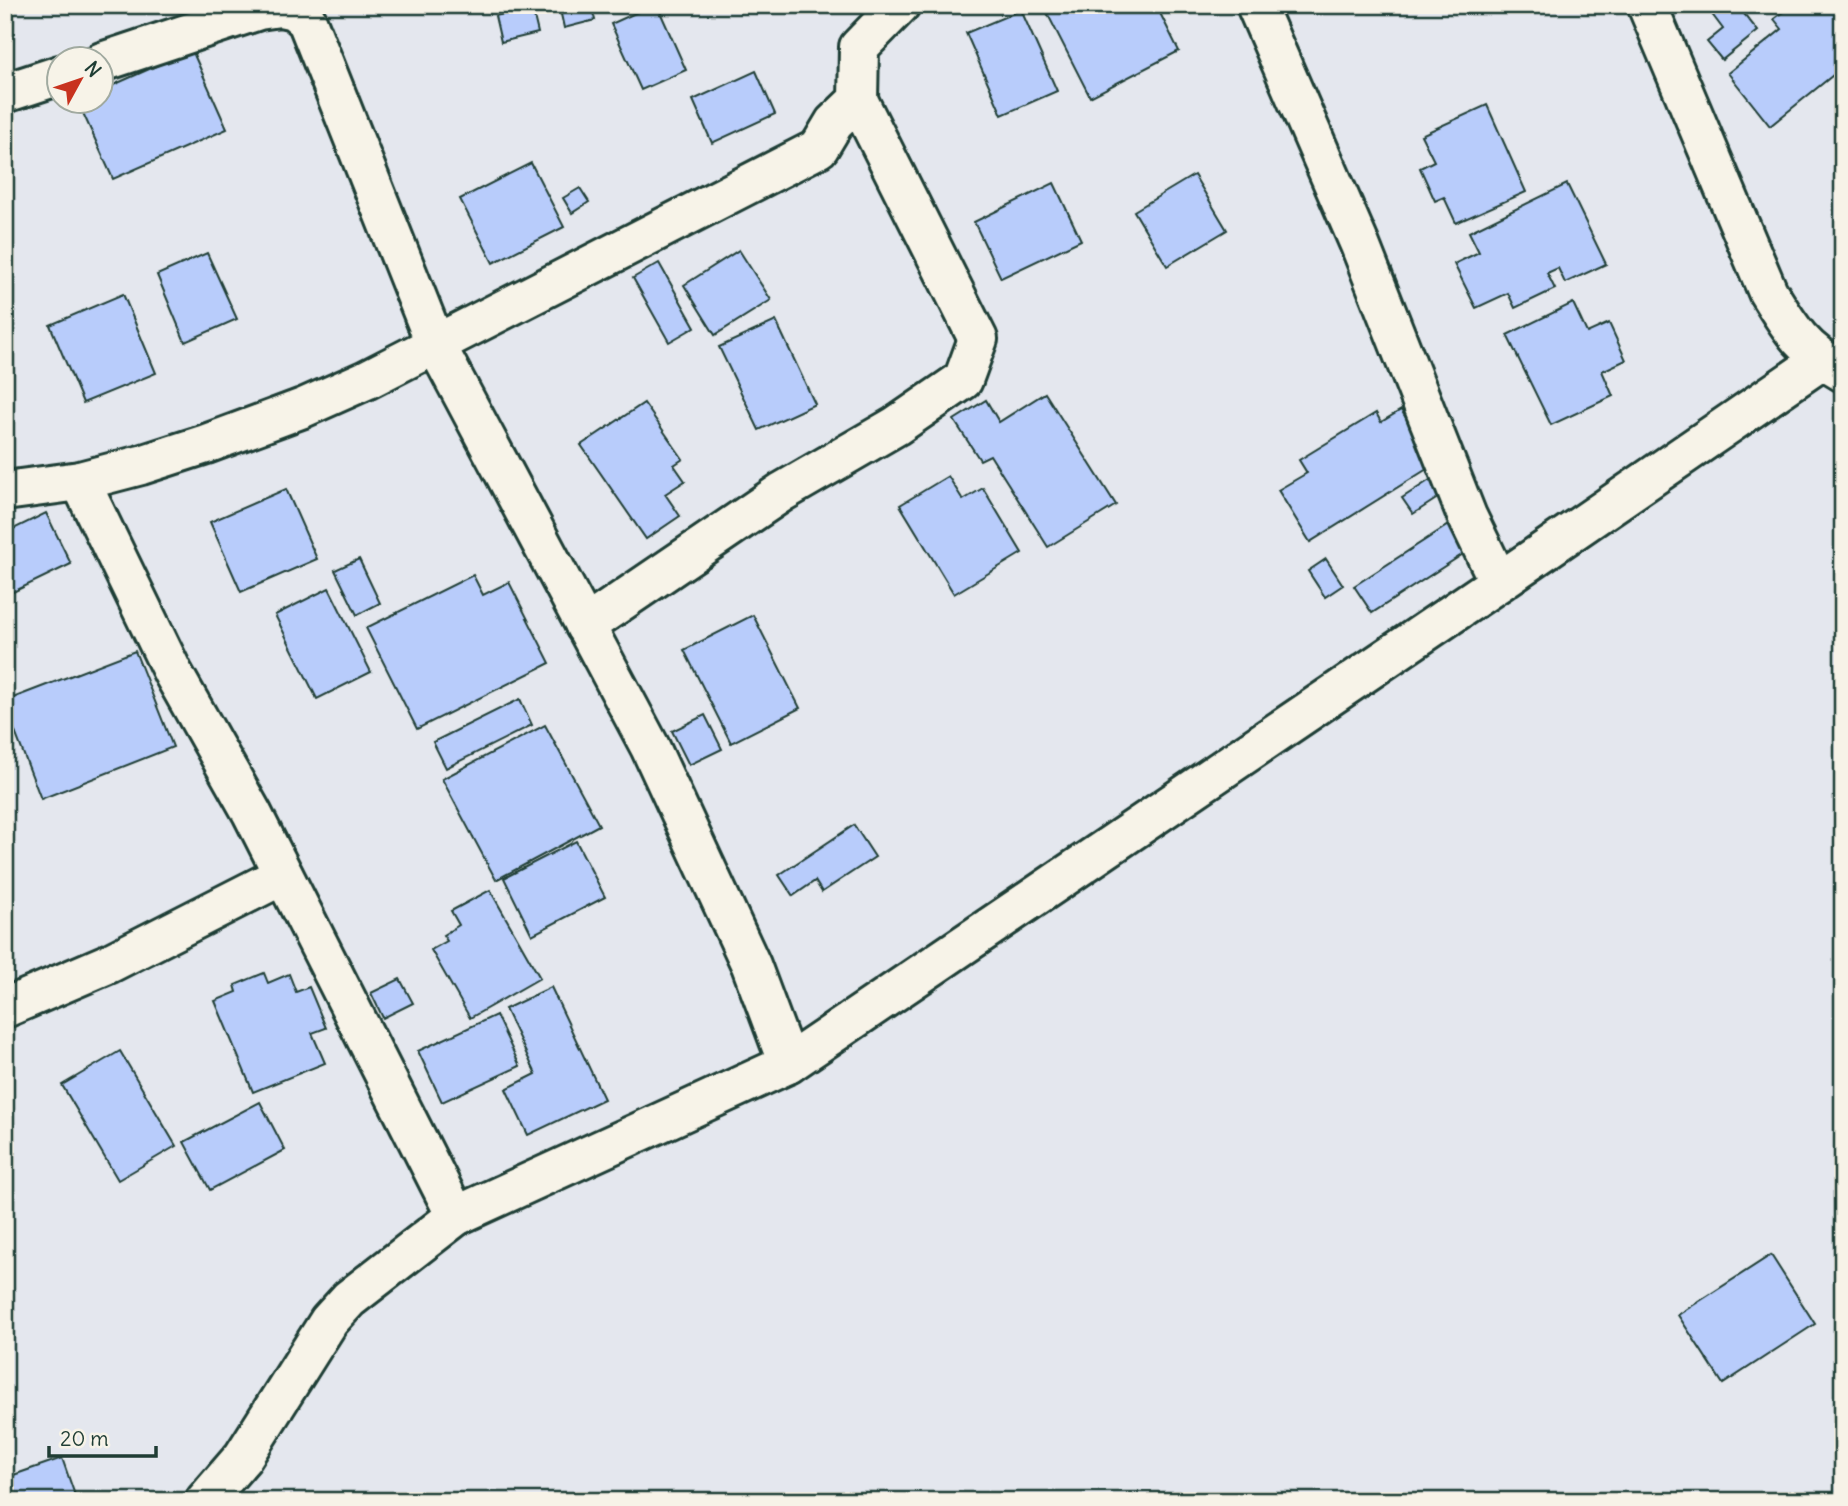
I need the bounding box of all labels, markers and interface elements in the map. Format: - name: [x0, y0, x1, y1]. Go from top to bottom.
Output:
- north arrow: [46, 46, 116, 116]
- text: N: [80, 56, 106, 82]
- scale bar: [49, 1415, 156, 1459]
- text: 20 m: [60, 1425, 109, 1452]

